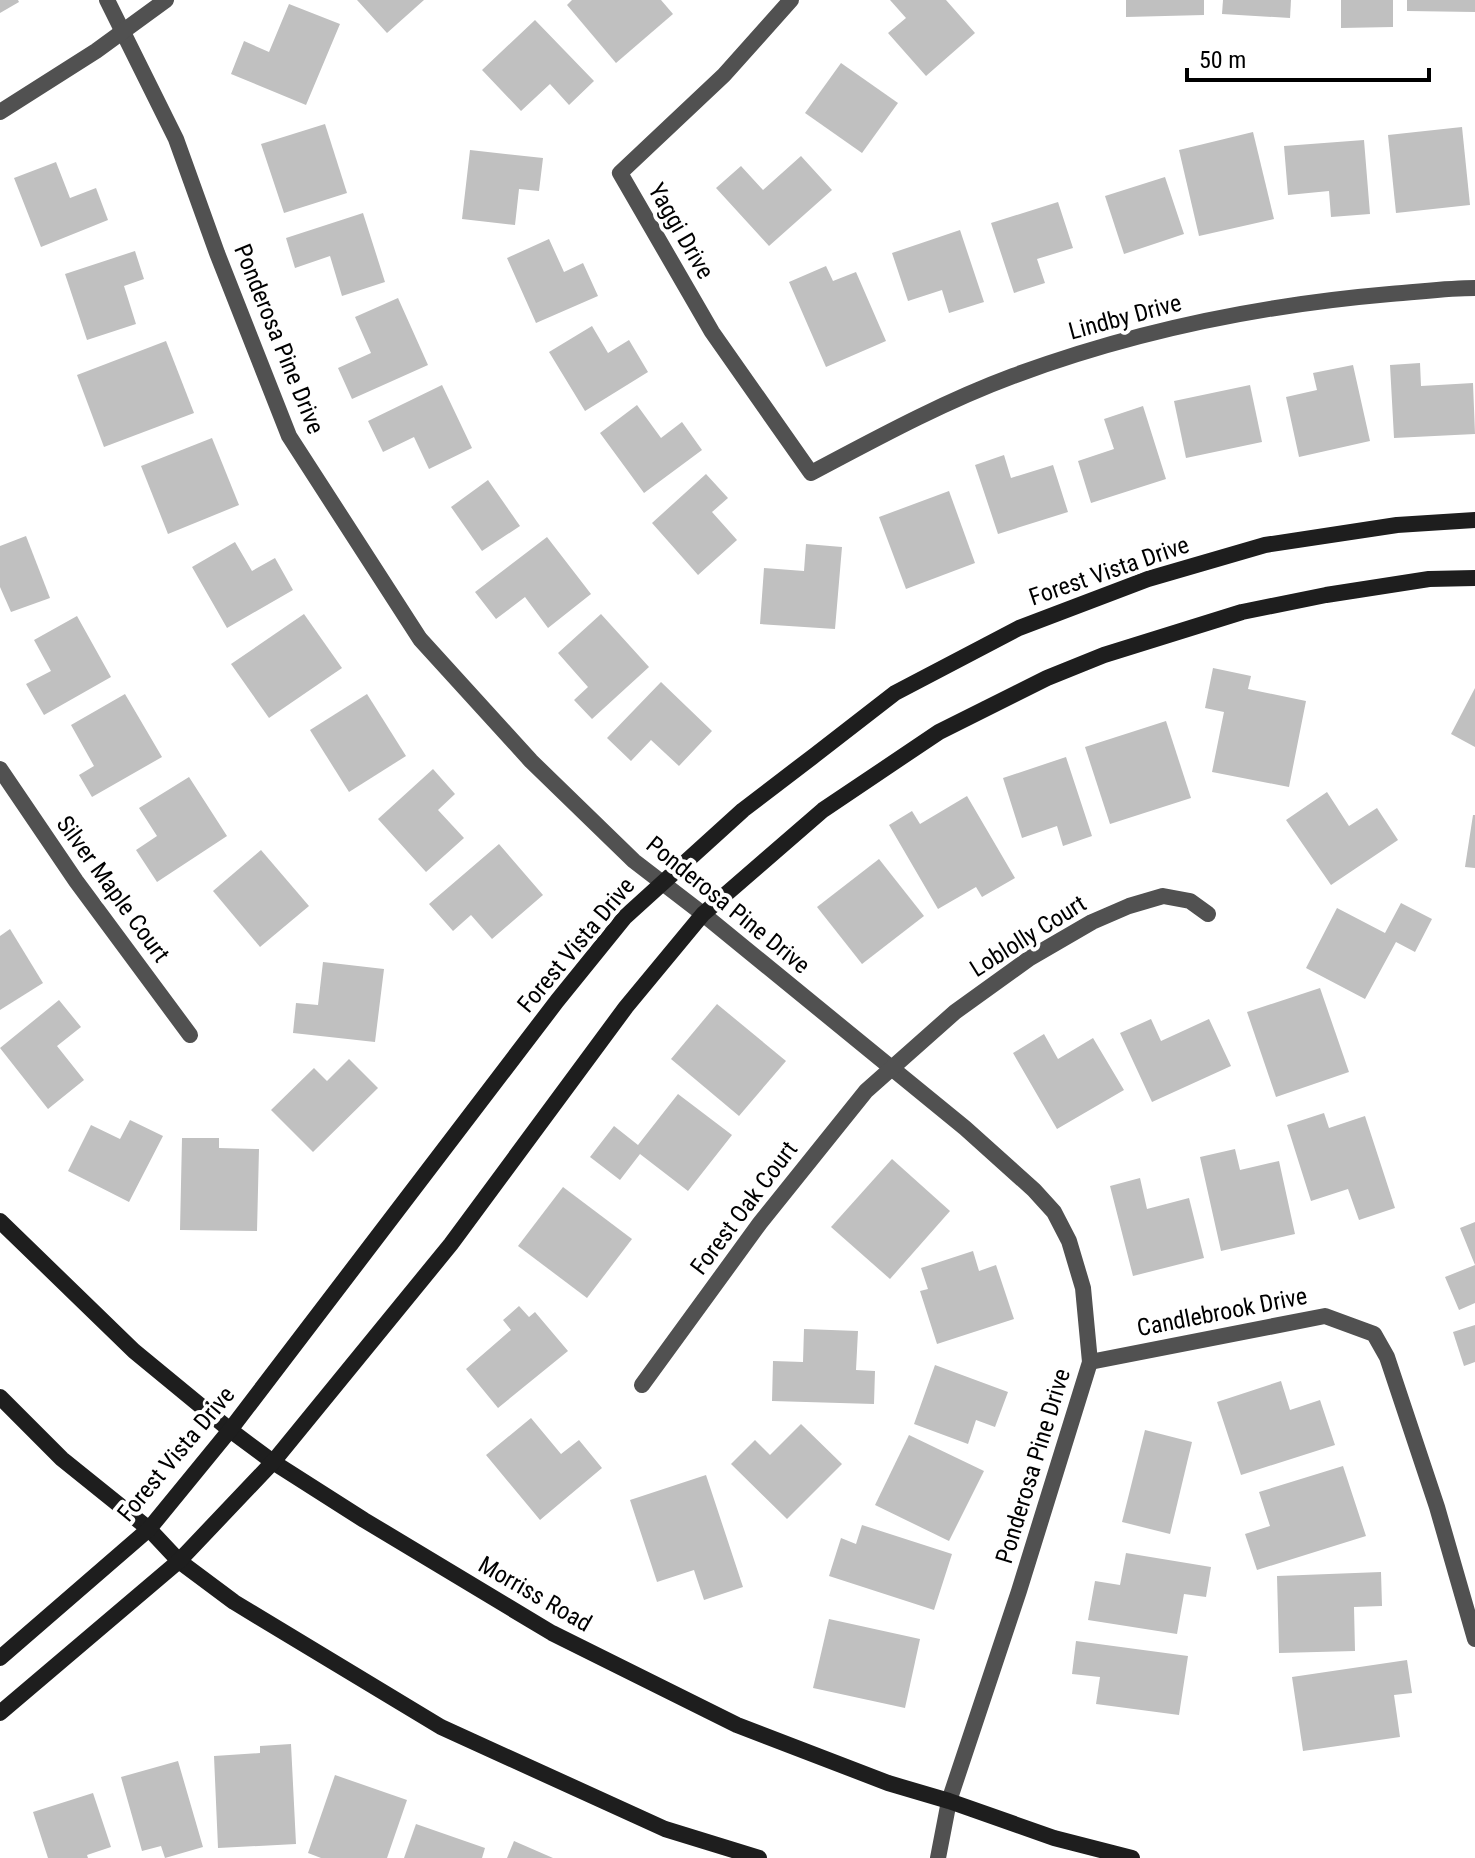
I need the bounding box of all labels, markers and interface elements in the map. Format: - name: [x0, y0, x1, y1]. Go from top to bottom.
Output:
- scale bar: [1187, 32, 1429, 82]
- text: 50 m: [1199, 46, 1246, 74]
- street label: Yaggi Drive: [642, 178, 720, 284]
- street label: Ponderosa Pine Drive: [228, 240, 330, 438]
- street label: Lindby Drive: [1066, 289, 1184, 345]
- street label: Forest Vista Drive: [1025, 531, 1193, 611]
- street label: Silver Maple Court: [51, 811, 175, 967]
- street label: Ponderosa Pine Drive: [641, 831, 815, 979]
- street label: Forest Vista Drive: [512, 872, 640, 1018]
- street label: Loblolly Court: [965, 889, 1091, 983]
- street label: Forest Oak Court: [685, 1136, 803, 1280]
- street label: Candlebrook Drive: [1135, 1282, 1309, 1342]
- street label: Ponderosa Pine Drive: [990, 1365, 1076, 1567]
- street label: Forest Vista Drive: [112, 1381, 240, 1527]
- street label: Morriss Road: [473, 1550, 597, 1638]

